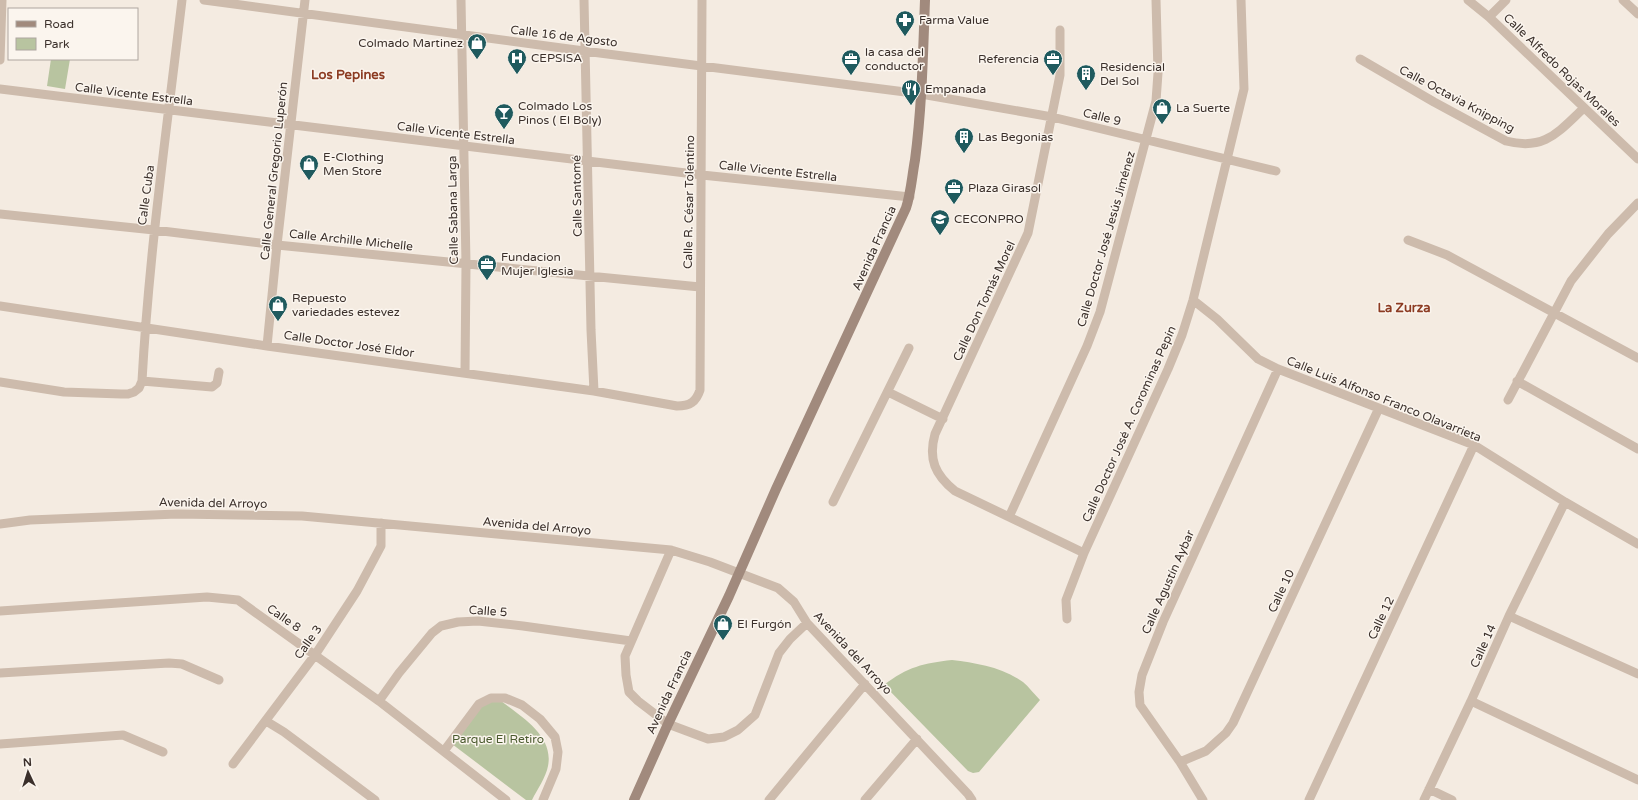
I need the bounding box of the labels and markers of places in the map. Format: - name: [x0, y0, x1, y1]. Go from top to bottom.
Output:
- pharmacy icon: Farma Value: [894, 9, 916, 37]
- place label: Farma Value: [919, 13, 989, 27]
- shop icon: Colmado Martinez: [466, 32, 488, 60]
- place label: Colmado Martinez: [358, 36, 463, 50]
- place label: la casa del conductor: [865, 45, 924, 73]
- hospital icon: CEPSISA: [506, 47, 528, 75]
- office icon: la casa del conductor: [840, 48, 862, 76]
- office icon: Referencia: [1042, 48, 1064, 76]
- place label: CEPSISA: [531, 51, 582, 65]
- place label: Referencia: [978, 52, 1039, 66]
- place label: Residencial Del Sol: [1100, 60, 1165, 88]
- building icon: Residencial Del Sol: [1075, 63, 1097, 91]
- restaurant icon: Empanada: [900, 78, 922, 106]
- place label: Empanada: [925, 82, 986, 96]
- shop icon: La Suerte: [1151, 97, 1173, 125]
- place label: Colmado Los Pinos ( El Boly): [518, 99, 602, 127]
- place label: La Suerte: [1176, 101, 1230, 115]
- bar icon: Colmado Los Pinos ( El Boly): [493, 102, 515, 130]
- building icon: Las Begonias: [953, 126, 975, 154]
- place label: Las Begonias: [978, 130, 1053, 144]
- place label: E-Clothing Men Store: [323, 150, 384, 178]
- shop icon: E-Clothing Men Store: [298, 153, 320, 181]
- office icon: Plaza Girasol: [943, 177, 965, 205]
- place label: Plaza Girasol: [968, 181, 1041, 195]
- school or university icon: CECONPRO: [929, 208, 951, 236]
- place label: CECONPRO: [954, 212, 1024, 226]
- place label: Fundacion Mujer Iglesia: [501, 250, 573, 278]
- office icon: Fundacion Mujer Iglesia: [476, 253, 498, 281]
- place label: Repuesto variedades estevez: [292, 291, 400, 319]
- shop icon: Repuesto variedades estevez: [267, 294, 289, 322]
- shop icon: El Furgón: [712, 613, 734, 641]
- place label: El Furgón: [737, 617, 792, 631]

